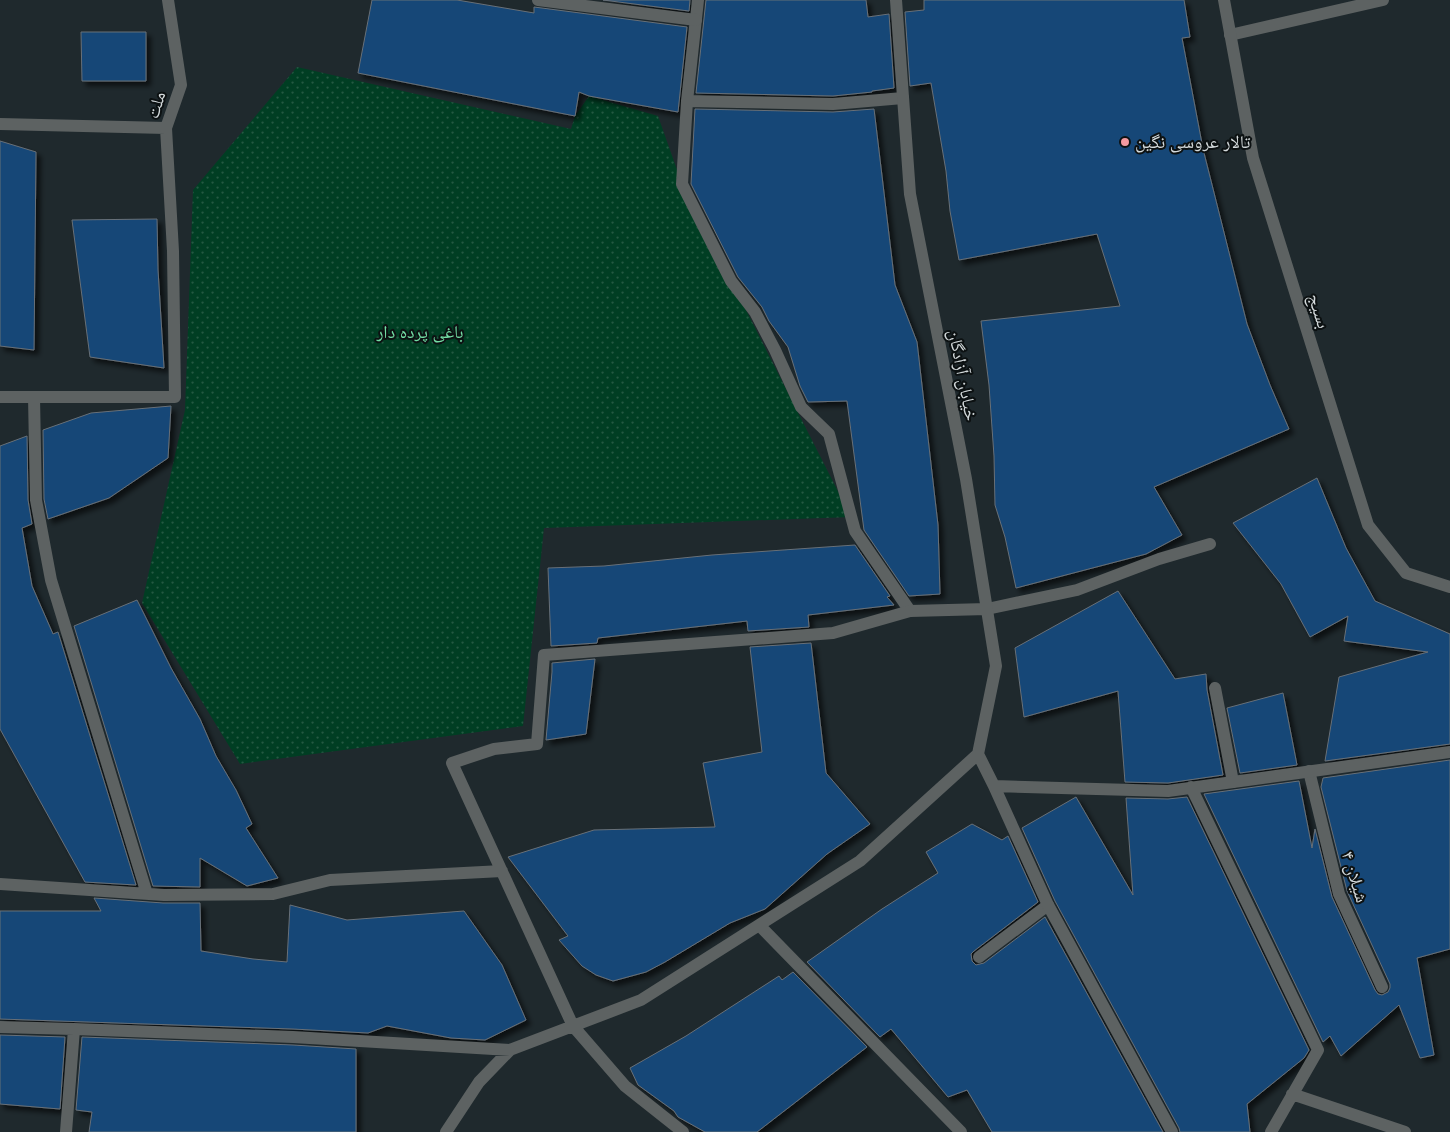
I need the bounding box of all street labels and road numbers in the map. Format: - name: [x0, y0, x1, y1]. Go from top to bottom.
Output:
- street label: ملت: [141, 88, 171, 122]
- street label: بسیج: [1302, 291, 1336, 331]
- street label: خیابان آزادگان: [942, 327, 984, 423]
- street label: شیلان ۴: [1336, 848, 1374, 906]

